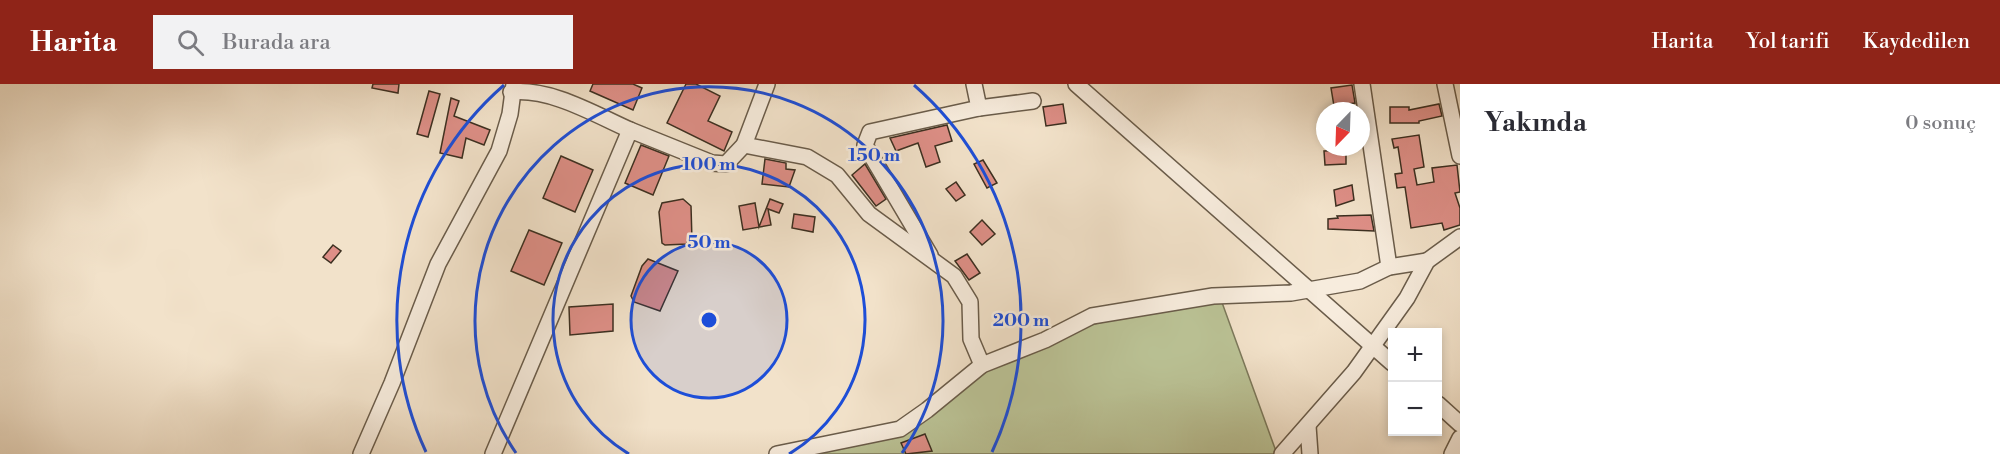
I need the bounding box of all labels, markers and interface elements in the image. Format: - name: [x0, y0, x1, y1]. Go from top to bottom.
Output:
- search box: [153, 15, 573, 69]
- text: Harita: [30, 25, 117, 60]
- icon: search: [174, 26, 207, 59]
- text: Burada ara: [222, 29, 331, 56]
- text: Harita: [1651, 29, 1713, 55]
- text: Yol tarifi: [1746, 29, 1830, 55]
- text: Kaydedilen: [1863, 29, 1970, 55]
- north arrow: [1316, 102, 1370, 156]
- text: Yakında: [1484, 107, 1587, 139]
- text: 0 sonuç: [1905, 111, 1976, 136]
- text: 150 m: [848, 144, 901, 167]
- text: 100 m: [682, 153, 736, 176]
- text: 50 m: [687, 231, 731, 254]
- text: 200 m: [993, 309, 1050, 332]
- centre of rings: [699, 310, 719, 330]
- map controls: [1388, 328, 1442, 436]
- button: +: [1388, 328, 1442, 382]
- button: −: [1388, 382, 1442, 436]

